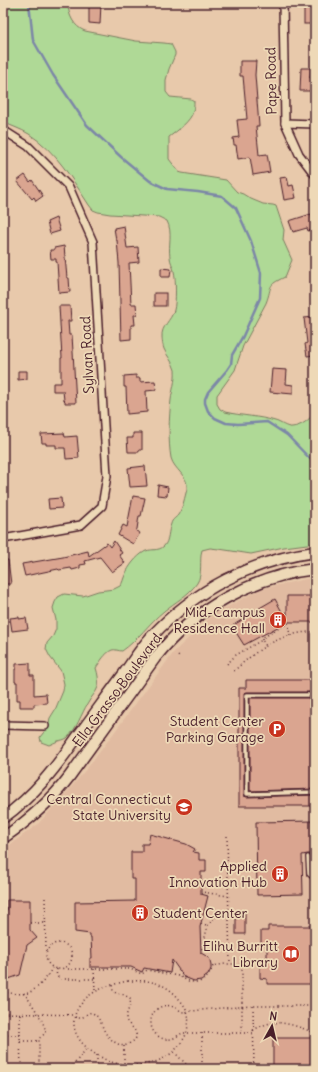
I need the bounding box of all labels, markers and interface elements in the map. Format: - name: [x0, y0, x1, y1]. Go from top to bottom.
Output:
- street label: Pape Road: [261, 47, 281, 115]
- street label: Sylvan Road: [76, 316, 98, 394]
- place label: Mid-Campus Residence Hall: [173, 603, 265, 637]
- building icon: Mid-Campus Residence Hall: [268, 610, 288, 630]
- street label: Ella Grasso Boulevard: [68, 630, 166, 750]
- place label: Student Center Parking Garage: [166, 712, 264, 746]
- parking icon: Student Center Parking Garage: [267, 719, 287, 739]
- place label: Central Connecticut State University: [46, 790, 171, 824]
- school or university icon: Central Connecticut State University: [174, 797, 194, 817]
- place label: Applied Innovation Hub: [169, 857, 267, 891]
- building icon: Applied Innovation Hub: [270, 864, 290, 884]
- building icon: Student Center: [130, 903, 150, 923]
- place label: Student Center: [153, 904, 248, 922]
- place label: Elihu Burritt Library: [203, 937, 278, 971]
- library icon: Elihu Burritt Library: [281, 944, 301, 964]
- north arrow: [252, 1006, 292, 1046]
- text: N: [269, 1009, 278, 1024]

